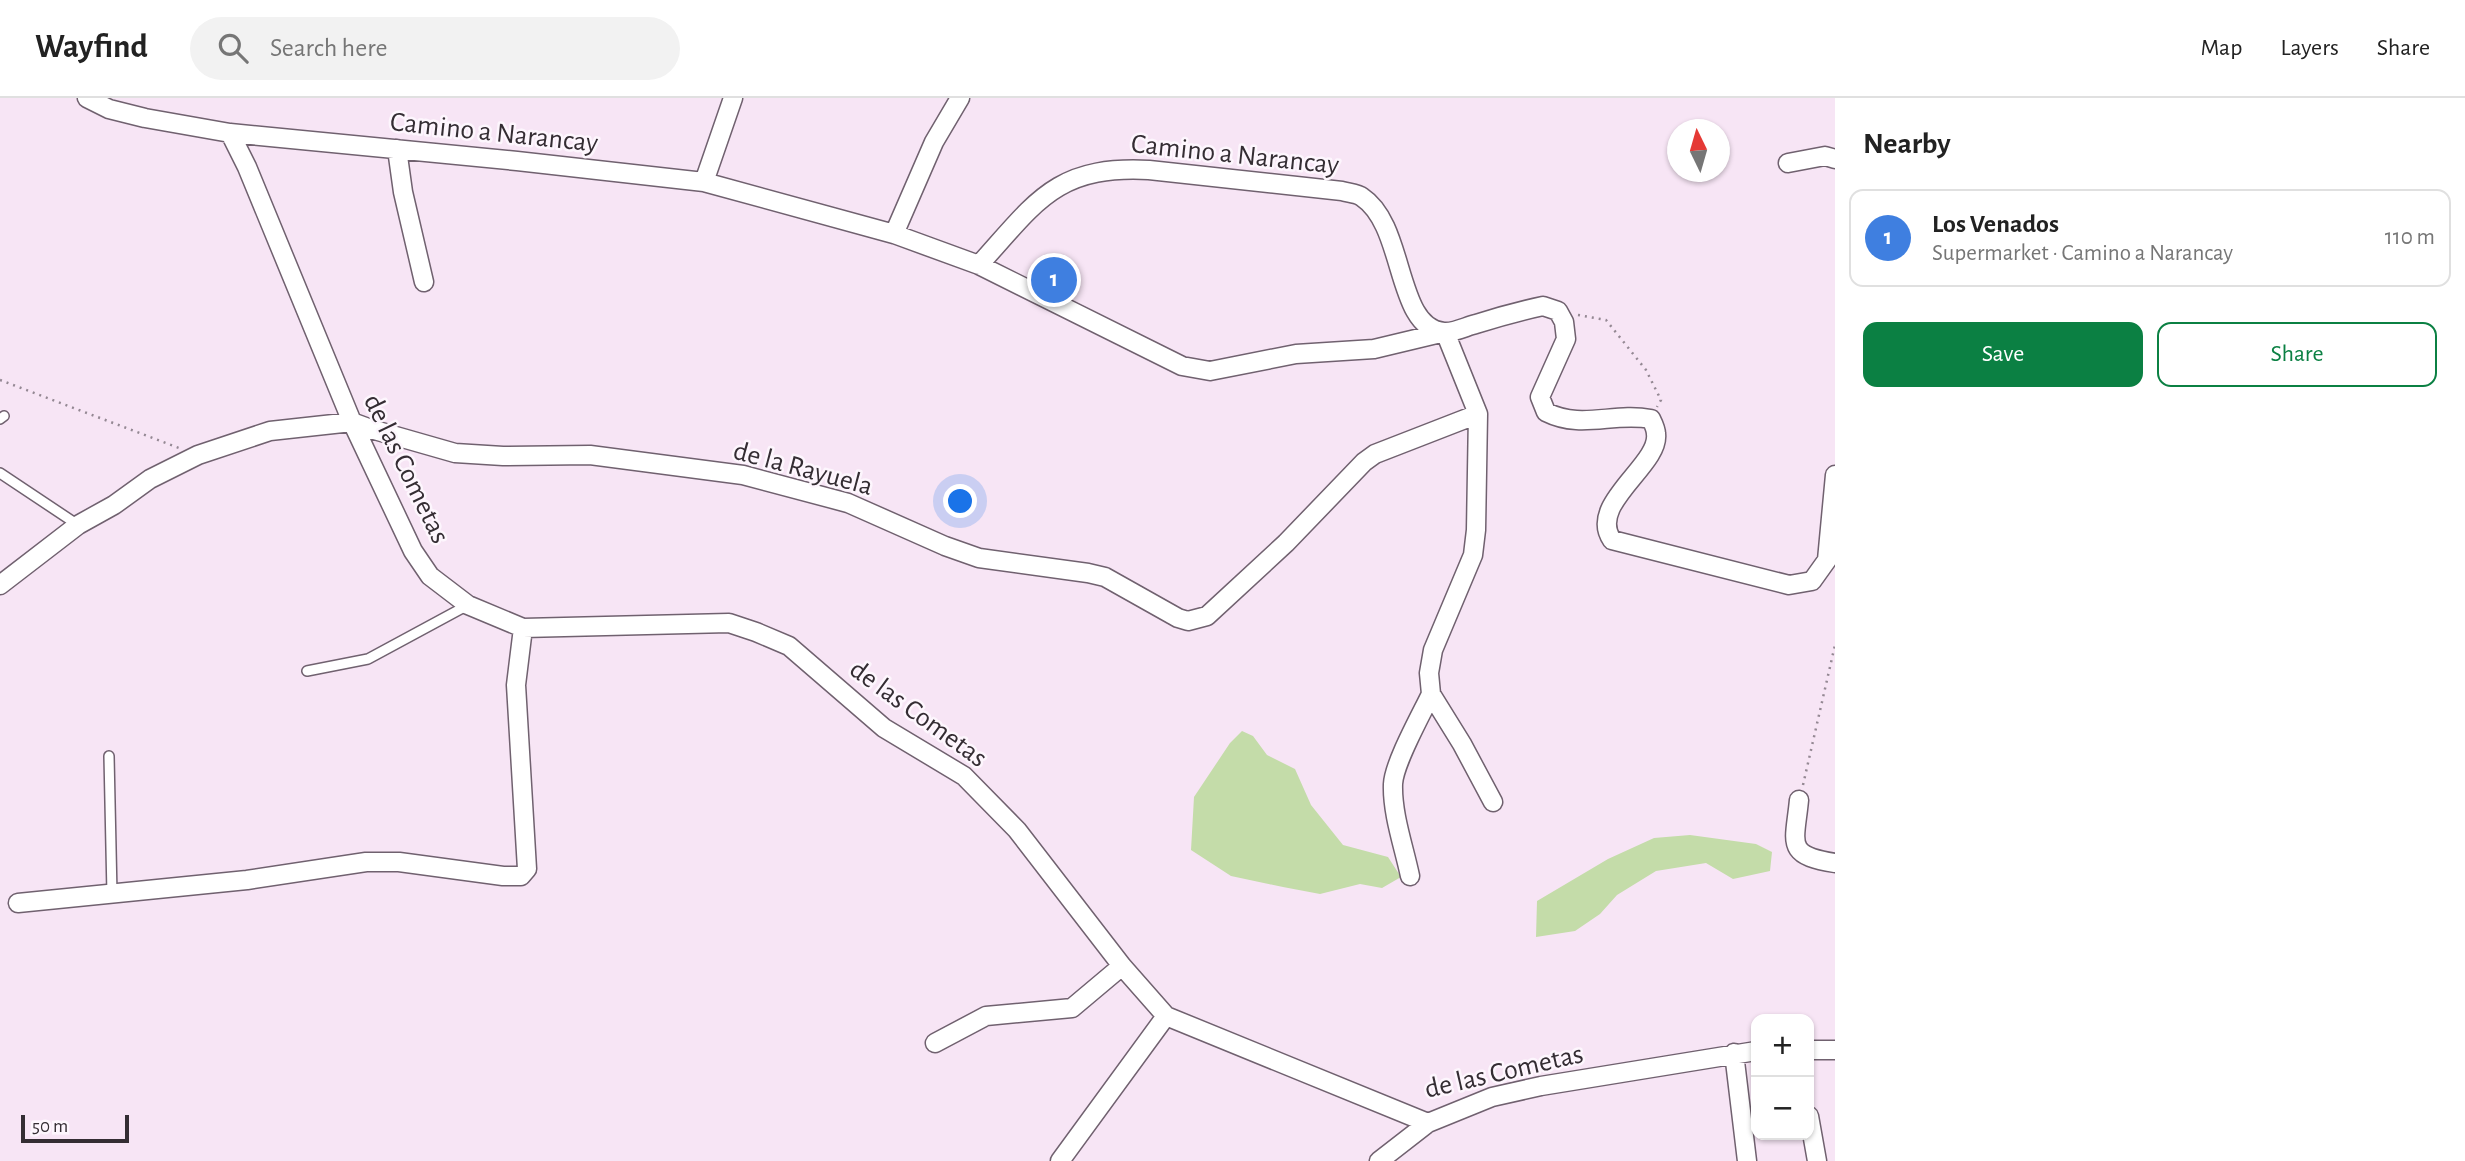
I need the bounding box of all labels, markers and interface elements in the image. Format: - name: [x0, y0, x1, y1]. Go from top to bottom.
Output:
- search box: [190, 17, 680, 80]
- icon: search: [214, 29, 252, 67]
- text: Wayfind: [35, 31, 148, 64]
- text: Search here: [270, 35, 387, 61]
- text: Map: [2200, 36, 2242, 60]
- text: Layers: [2280, 36, 2339, 60]
- text: Share: [2377, 36, 2430, 60]
- street label: Camino a Narancay: [389, 108, 599, 158]
- north arrow: [1667, 119, 1730, 182]
- text: Nearby: [1863, 129, 1951, 159]
- street label: Camino a Narancay: [1130, 130, 1340, 180]
- text: Los Venados: [1932, 211, 2059, 237]
- text: 1: [1884, 226, 1892, 249]
- text: 110 m: [2385, 226, 2435, 249]
- text: Supermarket · Camino a Narancay: [1932, 242, 2233, 265]
- pin: 1: [1031, 254, 1077, 306]
- button: Save: [1863, 322, 2143, 387]
- button: Share: [2157, 322, 2437, 387]
- street label: de las Cometas: [358, 390, 454, 548]
- street label: de la Rayuela: [730, 437, 876, 501]
- your location: [943, 484, 977, 518]
- street label: de las Cometas: [844, 655, 992, 773]
- map controls: [1751, 1014, 1814, 1140]
- button: +: [1751, 1014, 1814, 1077]
- street label: de las Cometas: [1422, 1040, 1586, 1104]
- button: −: [1751, 1077, 1814, 1140]
- scale bar: [21, 1112, 130, 1144]
- text: 50 m: [32, 1117, 68, 1136]

